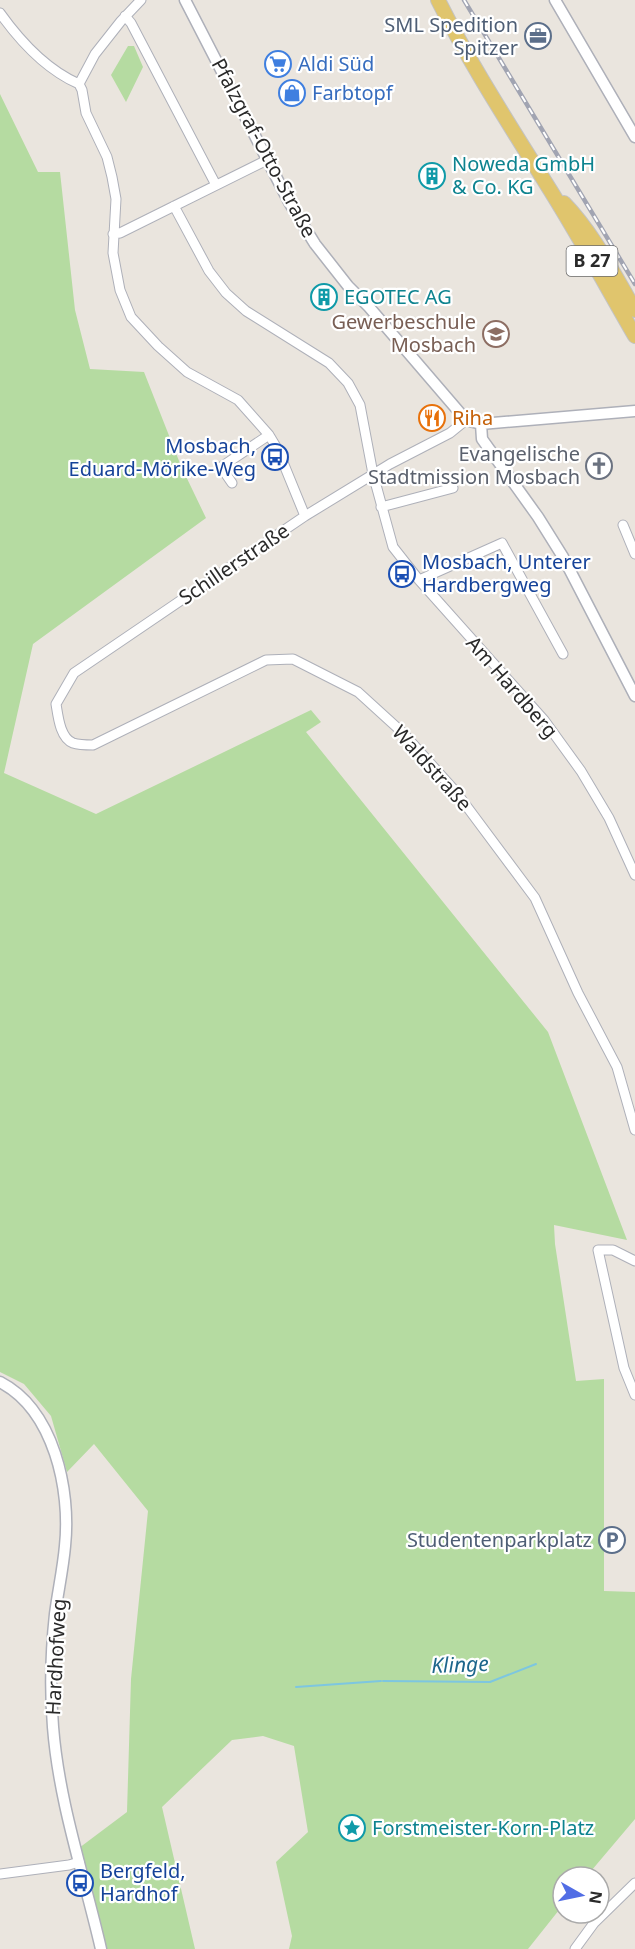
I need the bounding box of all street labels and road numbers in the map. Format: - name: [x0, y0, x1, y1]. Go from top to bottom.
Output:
- street label: Pfalzgraf-Otto-Straße: [206, 53, 323, 242]
- road number: B 27: [566, 246, 618, 276]
- street label: Schillerstraße: [173, 517, 294, 610]
- street label: Am Hardberg: [461, 630, 564, 743]
- street label: Waldstraße: [387, 719, 478, 816]
- street label: Hardhofweg: [39, 1598, 72, 1716]

